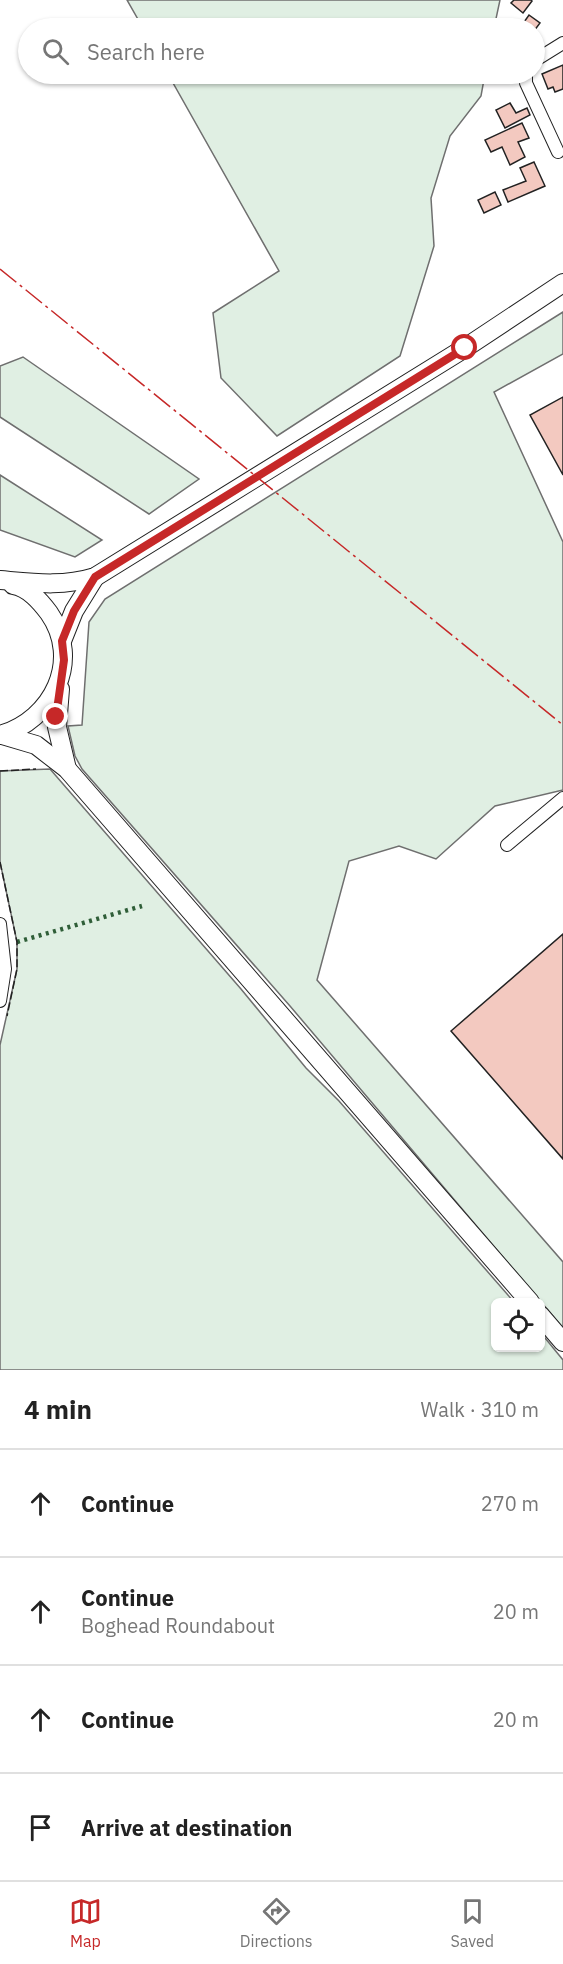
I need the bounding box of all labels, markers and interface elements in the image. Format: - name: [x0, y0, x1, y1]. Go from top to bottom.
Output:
- search box: [18, 18, 545, 84]
- icon: search: [39, 35, 72, 68]
- text: Search here: [87, 37, 205, 66]
- route start: [451, 334, 477, 360]
- route end: [42, 703, 68, 729]
- map controls: [491, 1298, 545, 1352]
- button: locate: [491, 1298, 545, 1352]
- text: 4 min: [24, 1392, 92, 1426]
- text: Walk · 310 m: [421, 1396, 539, 1423]
- icon: ahead: [24, 1487, 57, 1520]
- text: Continue: [81, 1489, 174, 1518]
- text: 270 m: [481, 1490, 539, 1517]
- text: Continue: [81, 1583, 174, 1612]
- icon: ahead: [24, 1595, 57, 1628]
- text: 20 m: [493, 1598, 539, 1625]
- text: Boghead Roundabout: [81, 1612, 275, 1639]
- icon: ahead: [24, 1703, 57, 1736]
- text: Continue: [81, 1705, 174, 1734]
- text: 20 m: [493, 1706, 539, 1733]
- icon: arrive: [24, 1811, 57, 1844]
- text: Arrive at destination: [81, 1813, 292, 1842]
- tab: Map: [69, 1895, 102, 1951]
- tab: Directions: [240, 1895, 313, 1951]
- tab: Saved: [451, 1895, 494, 1951]

